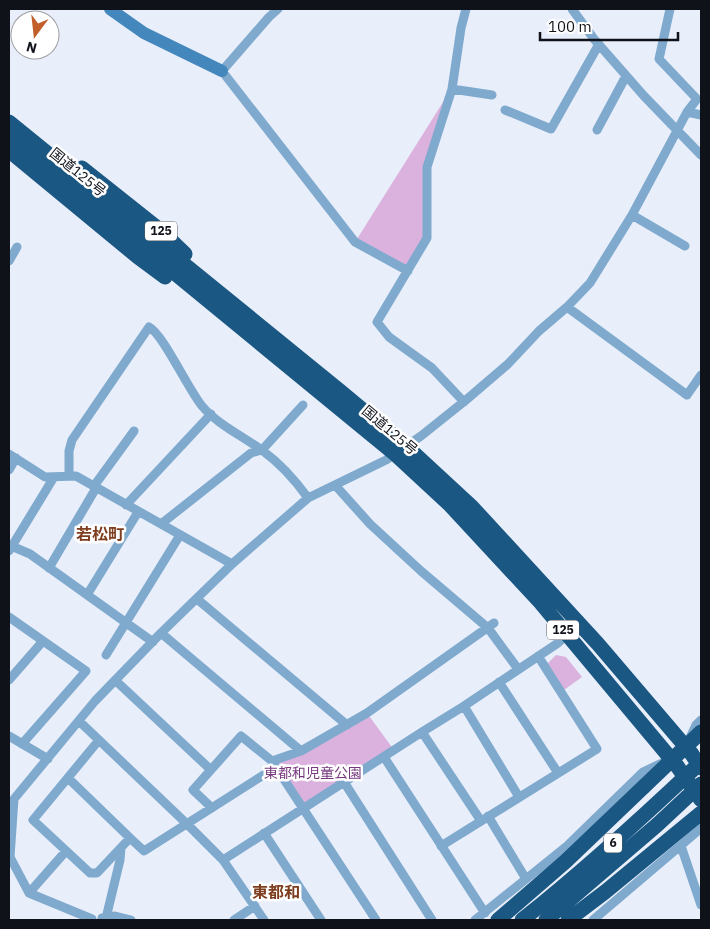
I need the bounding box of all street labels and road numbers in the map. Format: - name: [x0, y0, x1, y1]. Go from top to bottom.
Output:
- street label: 国道125号: [46, 144, 110, 200]
- road number: 125: [145, 222, 177, 240]
- street label: 国道125号: [358, 402, 422, 458]
- road number: 125: [547, 620, 579, 640]
- road number: 6: [604, 834, 622, 852]

